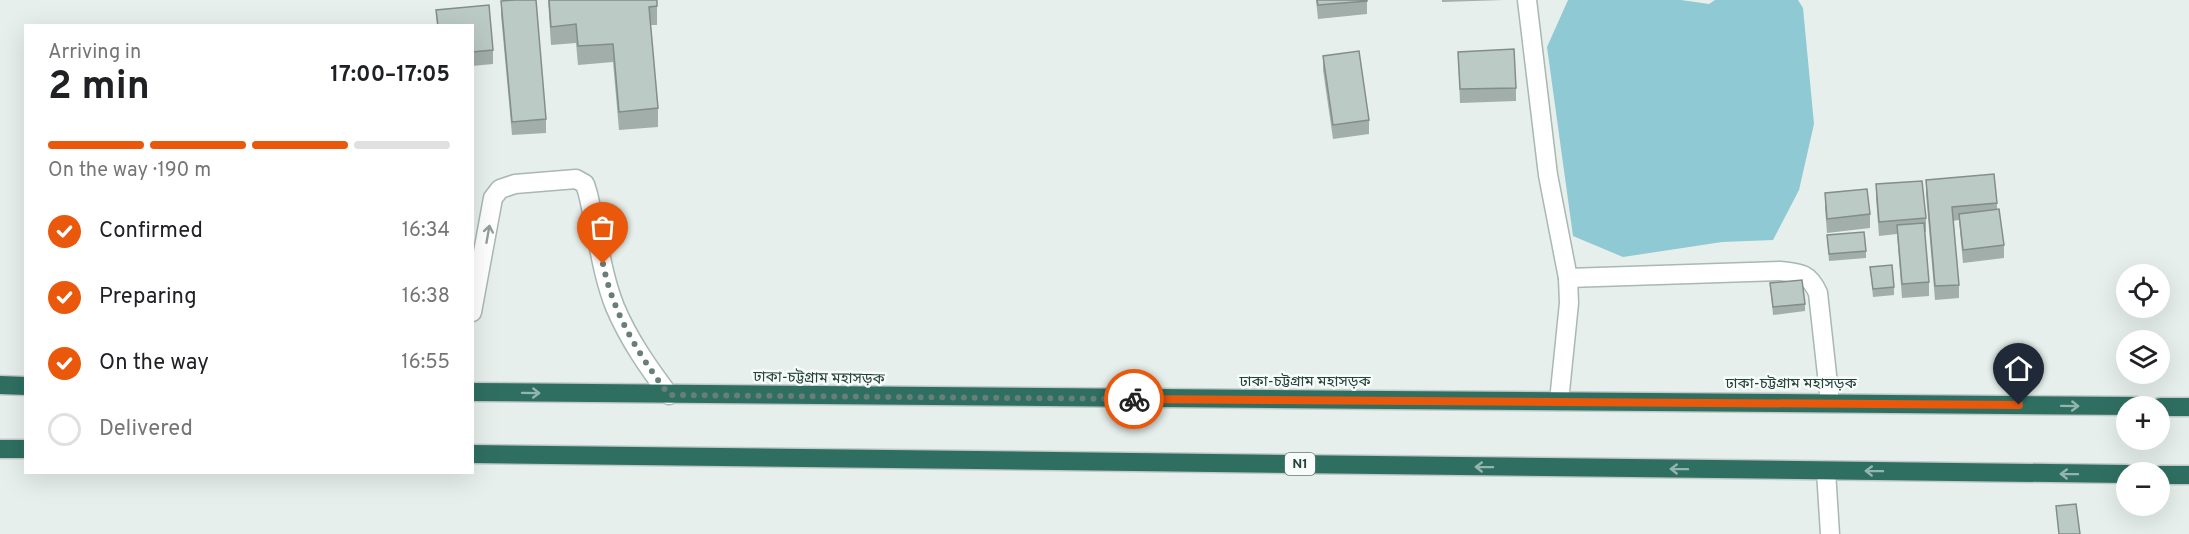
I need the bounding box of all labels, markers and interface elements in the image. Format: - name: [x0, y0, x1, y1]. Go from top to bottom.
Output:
- text: Arriving in: [48, 40, 141, 66]
- text: 17:00–17:05: [330, 62, 450, 89]
- text: 2 min: [48, 64, 150, 113]
- text: On the way · 190 m: [48, 158, 211, 184]
- pin: [577, 202, 628, 264]
- icon: bag: [586, 211, 619, 244]
- icon: check: [48, 215, 81, 248]
- text: Confirmed: [99, 218, 203, 245]
- text: 16:34: [402, 218, 450, 244]
- one-way arrow: [483, 224, 494, 244]
- map controls: [2116, 264, 2170, 516]
- button: locate: [2116, 264, 2170, 318]
- icon: check: [48, 281, 81, 314]
- text: Preparing: [99, 284, 197, 311]
- text: 16:38: [402, 284, 450, 310]
- button: layers: [2116, 330, 2170, 384]
- pin: [1993, 343, 2044, 405]
- icon: check: [48, 347, 81, 380]
- text: On the way: [99, 350, 209, 377]
- text: 16:55: [401, 350, 450, 376]
- icon: home: [2002, 352, 2035, 385]
- street label: ঢাকা-চট্টগ্রাম মহাসড়ক: [752, 368, 886, 390]
- courier: [1104, 369, 1164, 429]
- street label: ঢাকা-চট্টগ্রাম মহাসড়ক: [1238, 373, 1371, 392]
- street label: ঢাকা-চট্টগ্রাম মহাসড়ক: [1724, 375, 1857, 394]
- icon: bike: [1118, 383, 1151, 416]
- one-way arrow: [520, 387, 540, 398]
- button: +: [2116, 396, 2170, 450]
- one-way arrow: [2059, 400, 2079, 411]
- text: Delivered: [99, 416, 193, 443]
- road number: N1: [1285, 453, 1315, 475]
- one-way arrow: [1474, 461, 1494, 472]
- button: −: [2116, 462, 2170, 516]
- one-way arrow: [1669, 463, 1689, 475]
- one-way arrow: [1864, 465, 1884, 477]
- one-way arrow: [2059, 468, 2079, 480]

